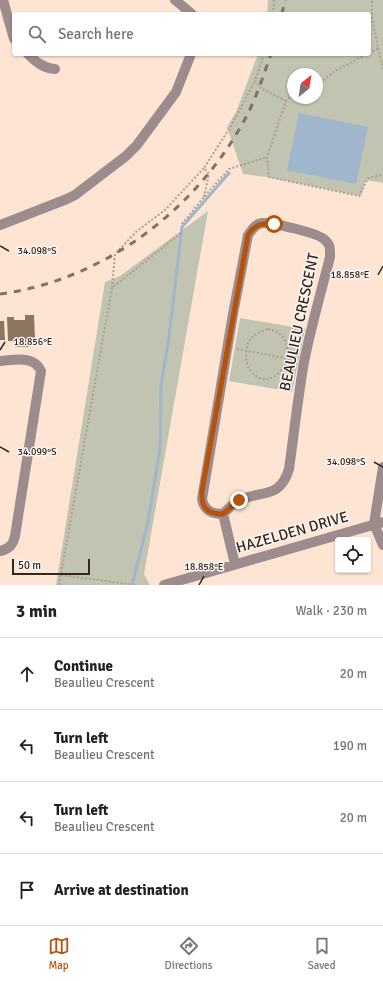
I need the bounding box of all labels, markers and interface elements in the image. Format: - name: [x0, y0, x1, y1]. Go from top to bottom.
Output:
- search box: [12, 12, 371, 56]
- icon: search: [26, 23, 48, 45]
- text: Search here: [58, 25, 134, 43]
- north arrow: [287, 68, 323, 104]
- route start: [265, 215, 283, 233]
- text: 34.098°S: [18, 245, 57, 257]
- street label: BEAULIEU CRESCENT: [276, 251, 323, 393]
- text: 18.858°E: [331, 269, 370, 281]
- text: 18.856°E: [14, 336, 53, 348]
- text: 34.099°S: [18, 446, 57, 458]
- text: 34.098°S: [327, 456, 366, 468]
- route end: [230, 491, 248, 509]
- street label: HAZELDEN DRIVE: [234, 507, 350, 557]
- map controls: [335, 537, 371, 573]
- button: locate: [335, 537, 371, 573]
- scale bar: [12, 557, 90, 576]
- text: 50 m: [18, 559, 41, 572]
- text: 18.858°E: [185, 561, 224, 573]
- text: 3 min: [16, 601, 57, 622]
- text: Walk · 230 m: [296, 603, 367, 619]
- text: Continue: [54, 657, 113, 675]
- icon: ahead: [16, 663, 38, 685]
- text: 20 m: [340, 666, 367, 682]
- text: Beaulieu Crescent: [54, 675, 155, 691]
- text: Turn left: [54, 729, 108, 747]
- icon: left: [16, 735, 38, 757]
- text: 190 m: [333, 738, 367, 754]
- text: Beaulieu Crescent: [54, 747, 155, 763]
- text: Turn left: [54, 801, 108, 819]
- icon: left: [16, 807, 38, 829]
- text: 20 m: [340, 810, 367, 826]
- text: Beaulieu Crescent: [54, 819, 155, 835]
- icon: arrive: [16, 879, 38, 901]
- text: Arrive at destination: [54, 881, 189, 899]
- tab: Map: [48, 935, 70, 972]
- tab: Directions: [165, 935, 213, 972]
- tab: Saved: [308, 935, 335, 972]

